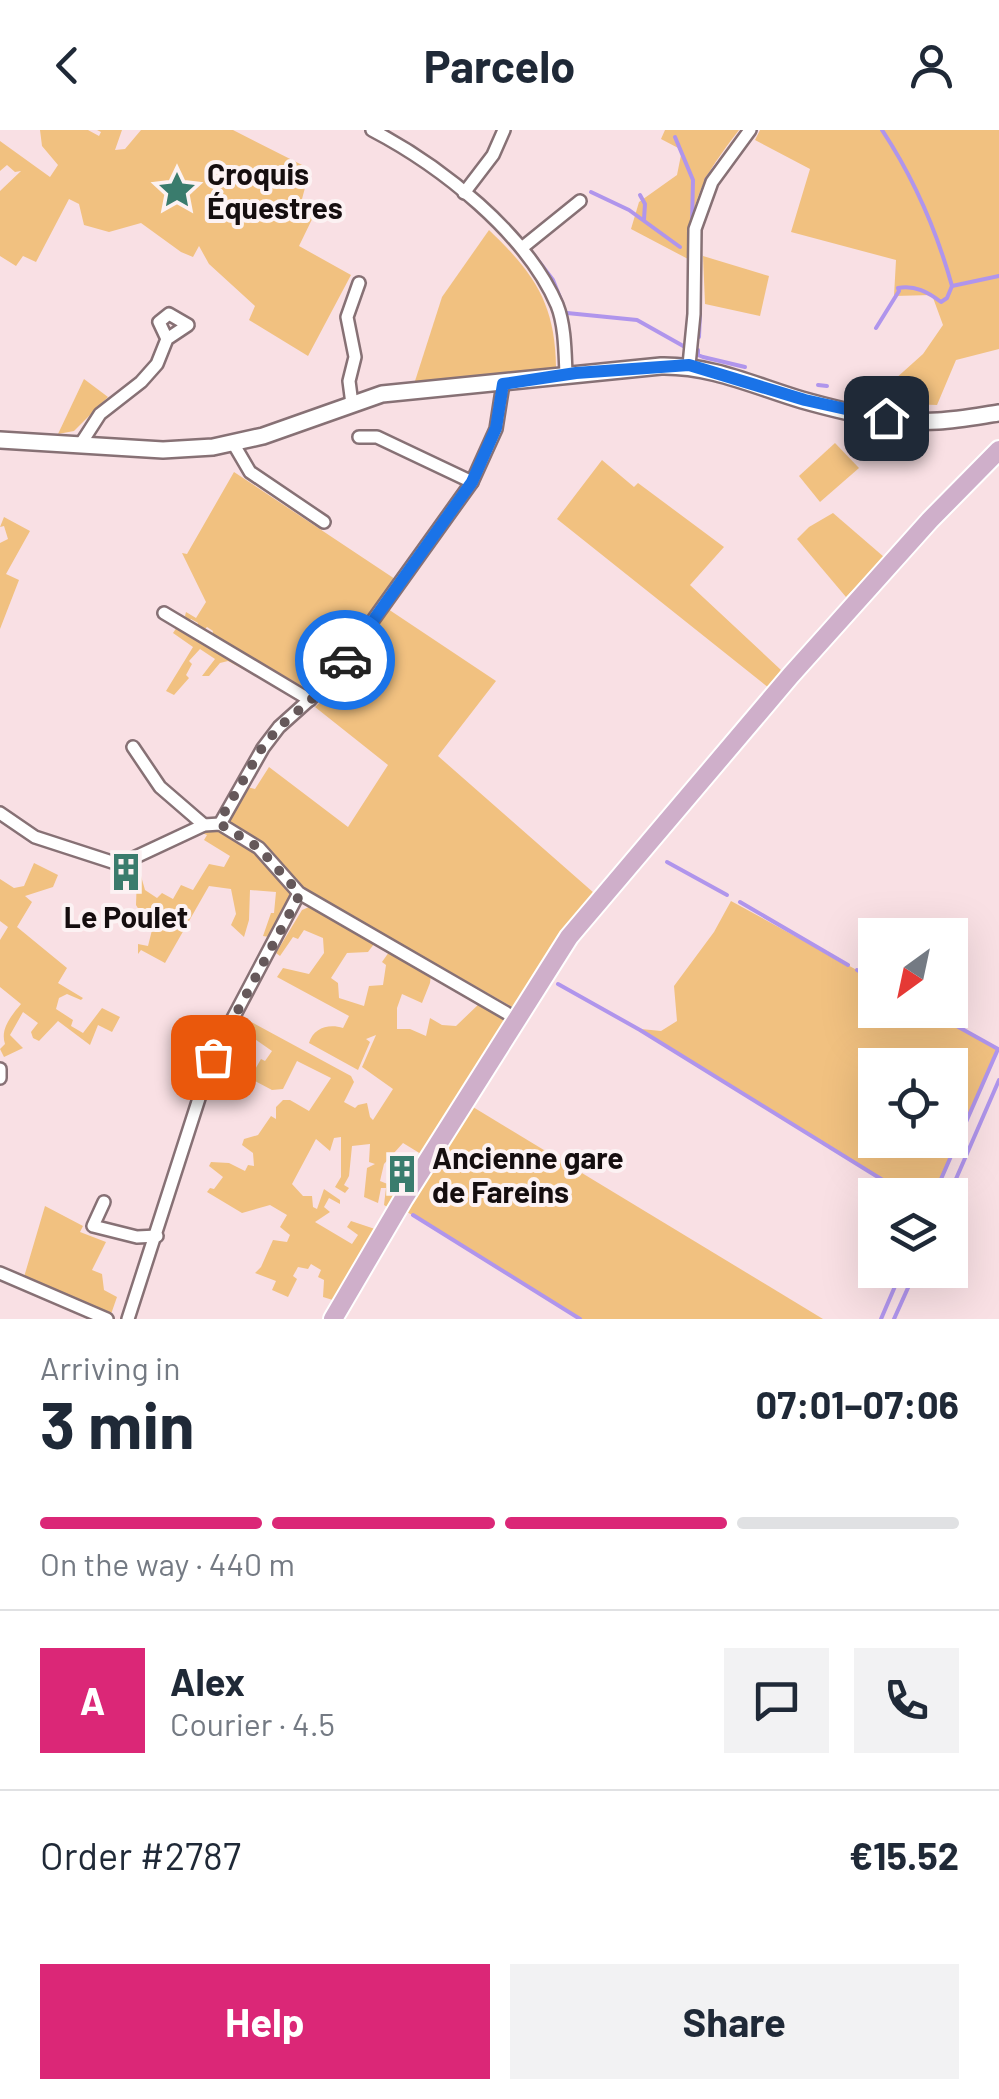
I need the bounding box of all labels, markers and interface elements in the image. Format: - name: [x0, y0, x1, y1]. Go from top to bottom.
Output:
- icon: back: [40, 38, 95, 93]
- text: Parcelo: [424, 38, 575, 92]
- icon: person: [904, 38, 959, 93]
- place label: Croquis Équestres: [207, 155, 343, 225]
- place icon: Croquis Équestres: [156, 169, 198, 211]
- pin: [844, 376, 929, 461]
- icon: home: [859, 391, 914, 446]
- courier: [295, 610, 395, 710]
- icon: car: [318, 633, 373, 688]
- building icon: Le Poulet: [105, 851, 147, 893]
- place label: Le Poulet: [64, 898, 188, 934]
- north arrow: [858, 918, 968, 1028]
- map controls: [858, 918, 968, 1288]
- pin: [171, 1015, 256, 1100]
- icon: bag: [186, 1030, 241, 1085]
- button: locate: [858, 1048, 968, 1158]
- place label: Ancienne gare de Fareins: [432, 1139, 624, 1209]
- building icon: Ancienne gare de Fareins: [381, 1153, 423, 1195]
- button: layers: [858, 1178, 968, 1288]
- text: Arriving in: [40, 1348, 180, 1386]
- text: 07:01–07:06: [755, 1381, 959, 1427]
- text: 3 min: [40, 1384, 195, 1462]
- text: On the way · 440 m: [40, 1544, 295, 1582]
- button: chat: [724, 1648, 829, 1753]
- button: phone: [854, 1648, 959, 1753]
- text: Alex: [170, 1658, 245, 1704]
- text: A: [80, 1677, 105, 1723]
- text: Courier · 4.5: [170, 1704, 335, 1742]
- text: Order #2787: [40, 1832, 241, 1878]
- text: €15.52: [849, 1832, 959, 1878]
- button: Help: [40, 1964, 490, 2079]
- button: Share: [510, 1964, 959, 2079]

